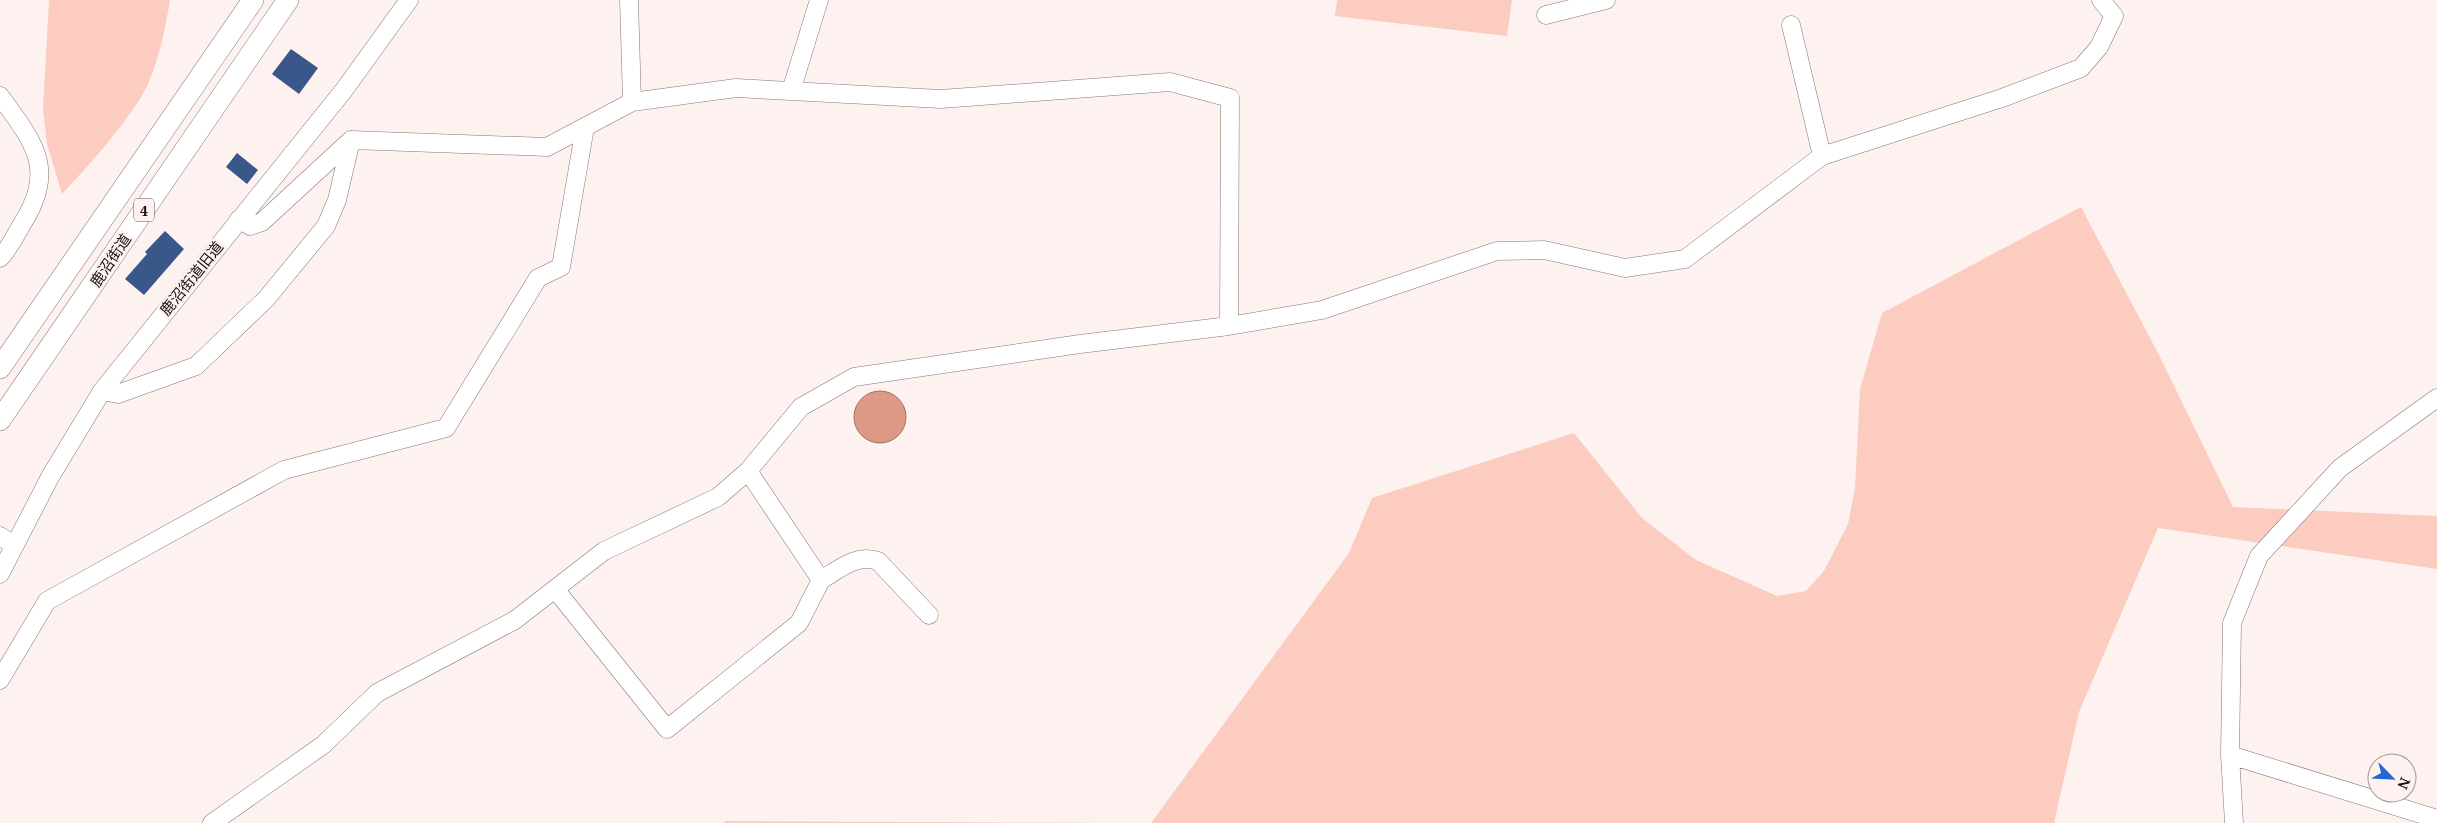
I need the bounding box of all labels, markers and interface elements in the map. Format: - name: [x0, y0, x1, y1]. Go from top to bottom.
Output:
- road number: 4: [134, 198, 154, 222]
- street label: 鹿沼街道: [85, 230, 135, 290]
- street label: 鹿沼街道旧道: [155, 237, 227, 319]
- north arrow: [2367, 753, 2417, 803]
- text: N: [2393, 775, 2415, 792]

